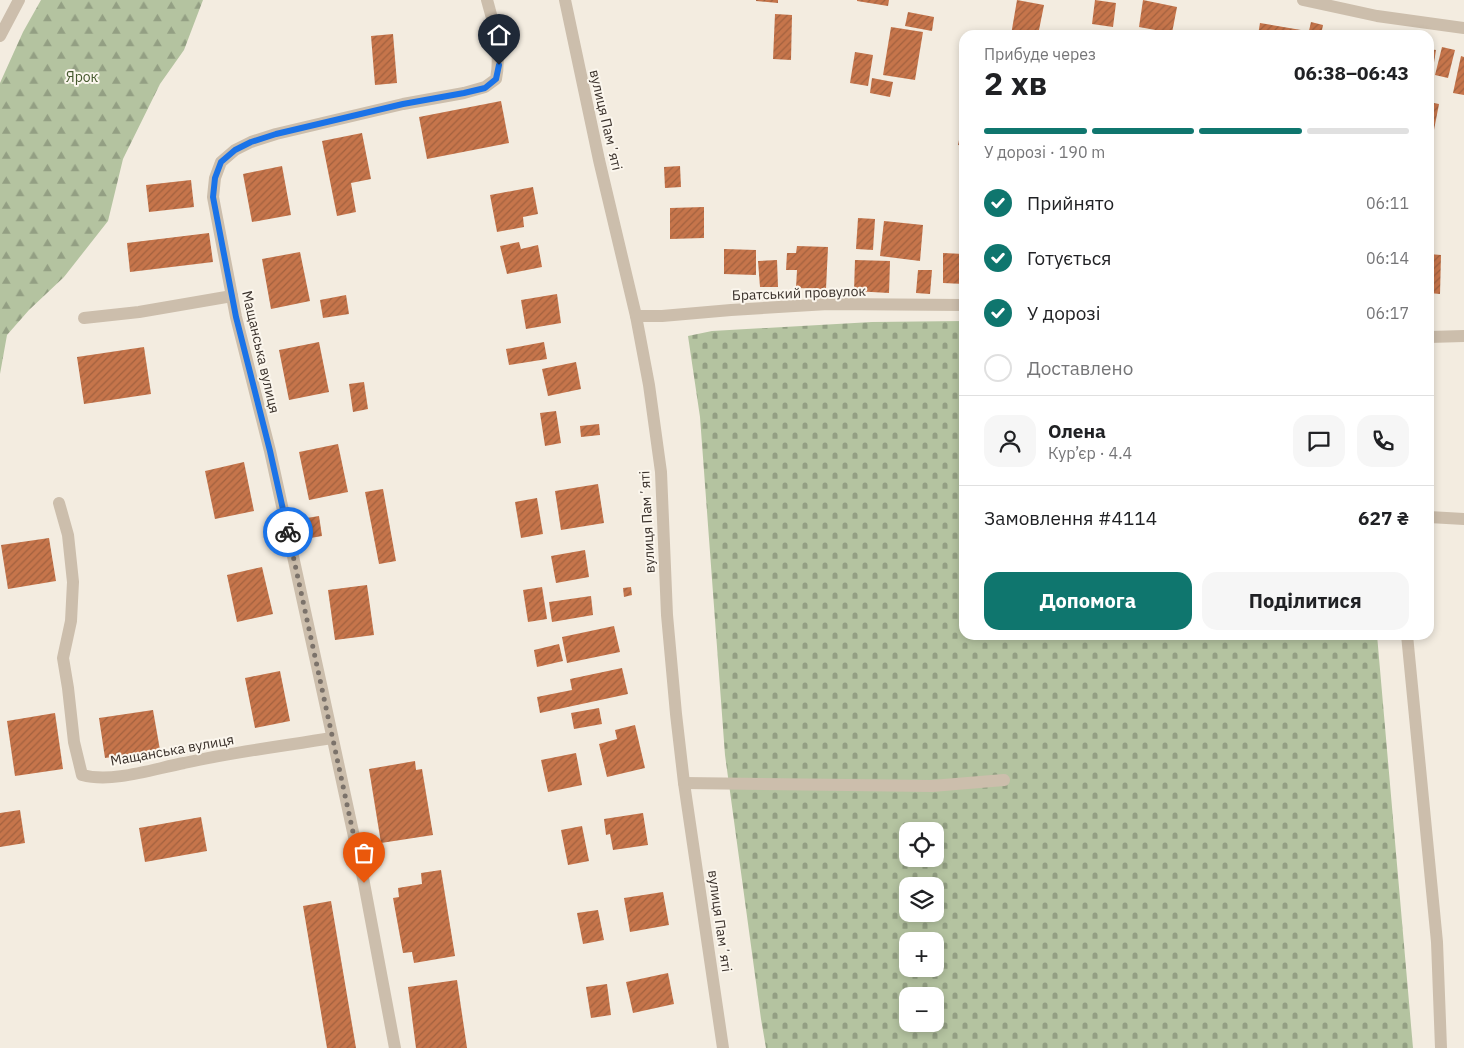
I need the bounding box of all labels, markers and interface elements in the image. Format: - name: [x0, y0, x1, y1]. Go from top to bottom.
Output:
- pin: [478, 14, 520, 65]
- icon: home: [485, 21, 513, 49]
- text: Прибуде через: [984, 44, 1096, 64]
- text: 06:38–06:43: [1294, 61, 1409, 85]
- text: 2 хв: [984, 62, 1047, 104]
- park label: Ярок: [66, 68, 99, 86]
- street label: вулиця Памʼяті: [586, 68, 626, 172]
- text: У дорозі · 190 m: [984, 142, 1105, 162]
- icon: check: [984, 189, 1012, 217]
- text: Прийнято: [1027, 191, 1114, 215]
- text: 06:11: [1366, 193, 1409, 213]
- icon: check: [984, 244, 1012, 272]
- text: Готується: [1027, 246, 1111, 270]
- text: 06:14: [1366, 248, 1409, 268]
- street label: Братський провулок: [732, 282, 867, 304]
- street label: Мащанська вулиця: [238, 289, 284, 415]
- icon: check: [984, 299, 1012, 327]
- text: У дорозі: [1027, 301, 1101, 325]
- text: 06:17: [1366, 303, 1409, 323]
- text: Доставлено: [1027, 356, 1133, 380]
- button: person: [984, 415, 1036, 467]
- button: chat: [1293, 415, 1345, 467]
- button: phone: [1357, 415, 1409, 467]
- text: Олена: [1048, 419, 1106, 443]
- text: Кур’єр · 4.4: [1048, 443, 1132, 463]
- street label: вулиця Памʼяті: [635, 470, 659, 574]
- text: Замовлення #4114: [984, 506, 1157, 530]
- text: 627 ₴: [1358, 506, 1409, 530]
- courier: [263, 507, 313, 557]
- icon: bike: [274, 518, 302, 546]
- button: Допомога: [984, 572, 1192, 630]
- button: Поділитися: [1202, 572, 1409, 630]
- street label: Мащанська вулиця: [109, 730, 235, 770]
- map controls: [899, 822, 944, 1032]
- button: locate: [899, 822, 944, 867]
- pin: [343, 832, 385, 883]
- icon: bag: [350, 839, 378, 867]
- street label: вулиця Памʼяті: [704, 869, 736, 973]
- button: layers: [899, 877, 944, 922]
- button: +: [899, 932, 944, 977]
- button: −: [899, 987, 944, 1032]

